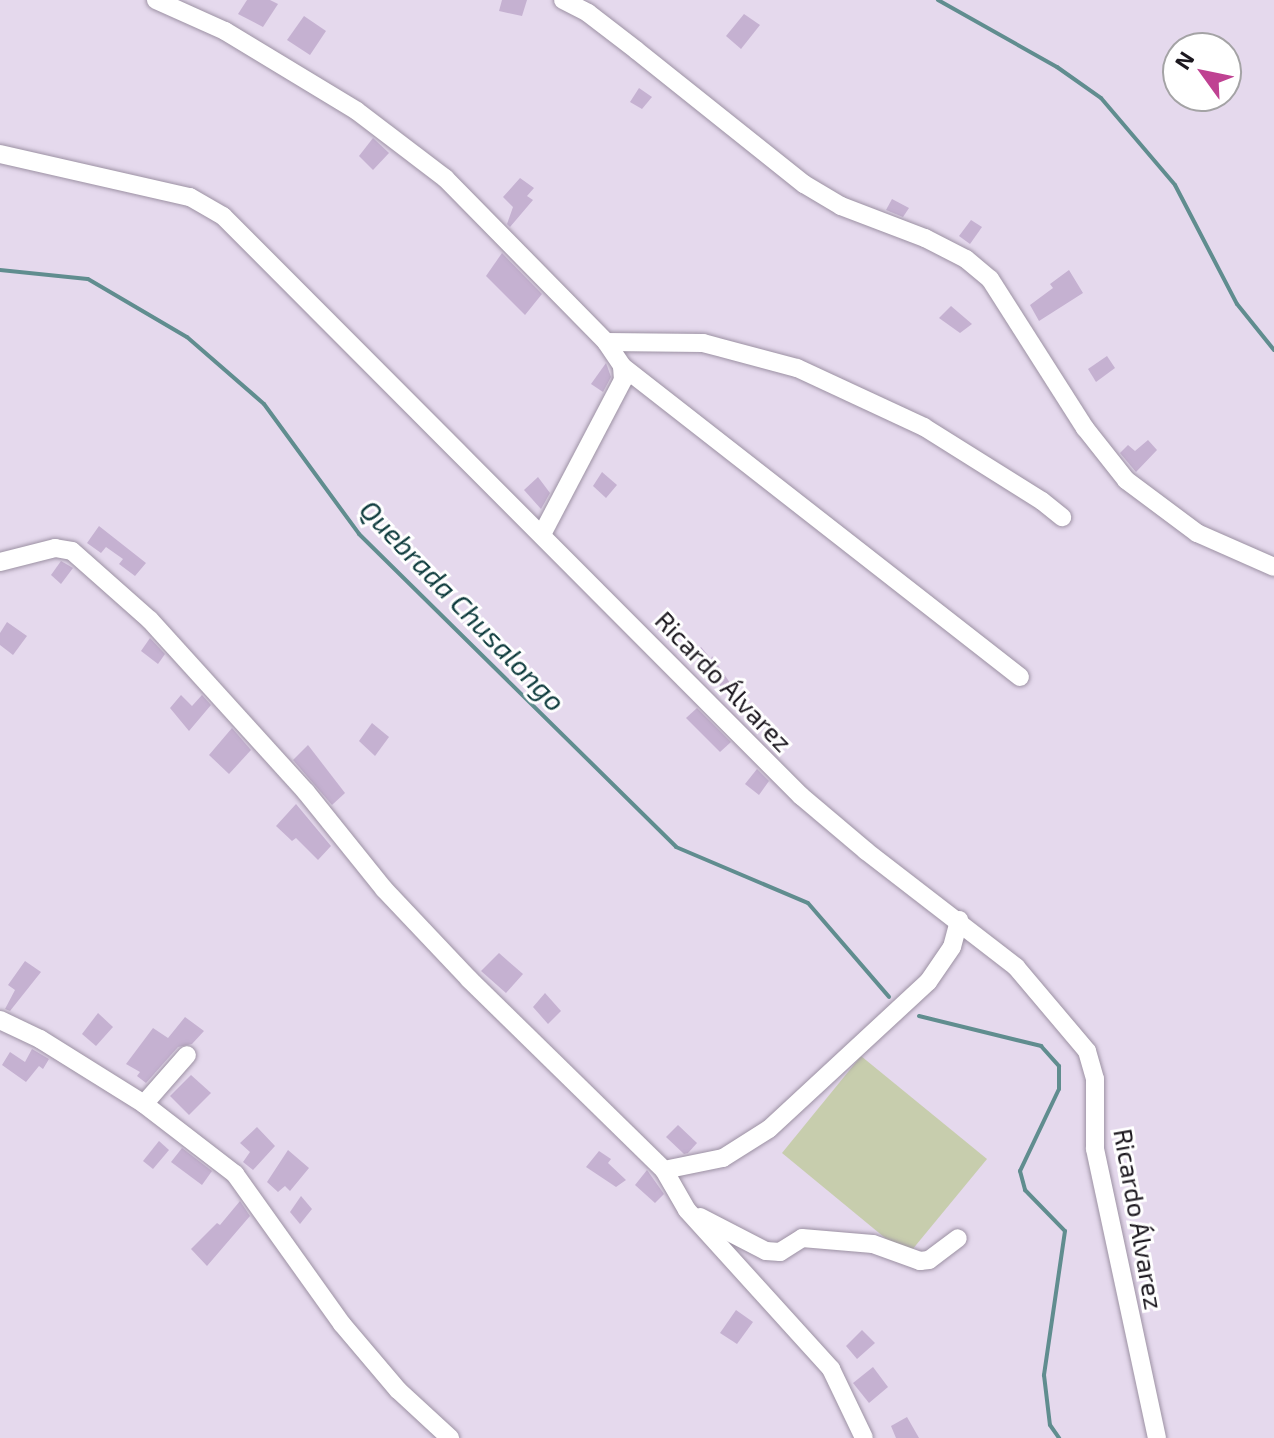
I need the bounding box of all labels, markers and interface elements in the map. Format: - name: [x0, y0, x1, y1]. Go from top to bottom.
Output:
- north arrow: [1162, 32, 1242, 112]
- text: N: [1168, 46, 1199, 74]
- water label: Quebrada Chusalongo: [353, 492, 573, 718]
- street label: Ricardo Álvarez: [649, 604, 799, 758]
- street label: Ricardo Álvarez: [1108, 1126, 1170, 1312]

